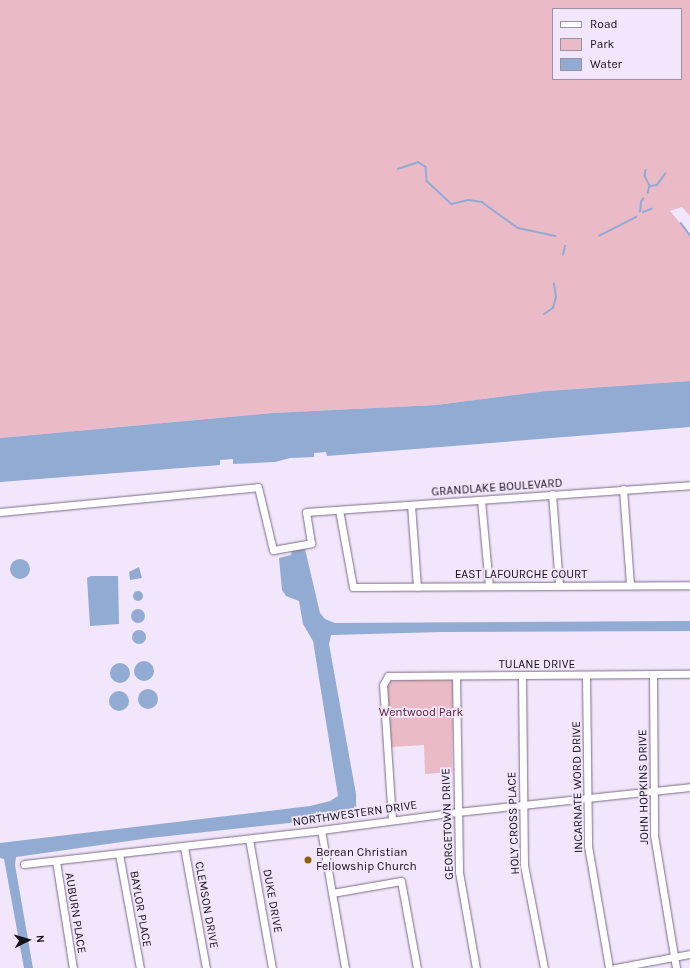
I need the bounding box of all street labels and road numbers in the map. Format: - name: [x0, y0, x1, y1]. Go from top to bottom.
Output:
- street label: GRANDLAKE BOULEVARD: [431, 476, 563, 500]
- street label: EAST LAFOURCHE COURT: [455, 568, 587, 582]
- street label: TULANE DRIVE: [499, 658, 575, 672]
- street label: INCARNATE WORD DRIVE: [570, 721, 586, 853]
- street label: JOHN HOPKINS DRIVE: [636, 729, 652, 845]
- street label: GEORGETOWN DRIVE: [439, 768, 457, 880]
- street label: HOLY CROSS PLACE: [505, 771, 523, 875]
- street label: NORTHWESTERN DRIVE: [292, 798, 418, 830]
- street label: CLEMSON DRIVE: [191, 860, 221, 950]
- street label: DUKE DRIVE: [259, 868, 285, 934]
- street label: BAYLOR PLACE: [126, 870, 154, 948]
- street label: AUBURN PLACE: [62, 872, 88, 954]

